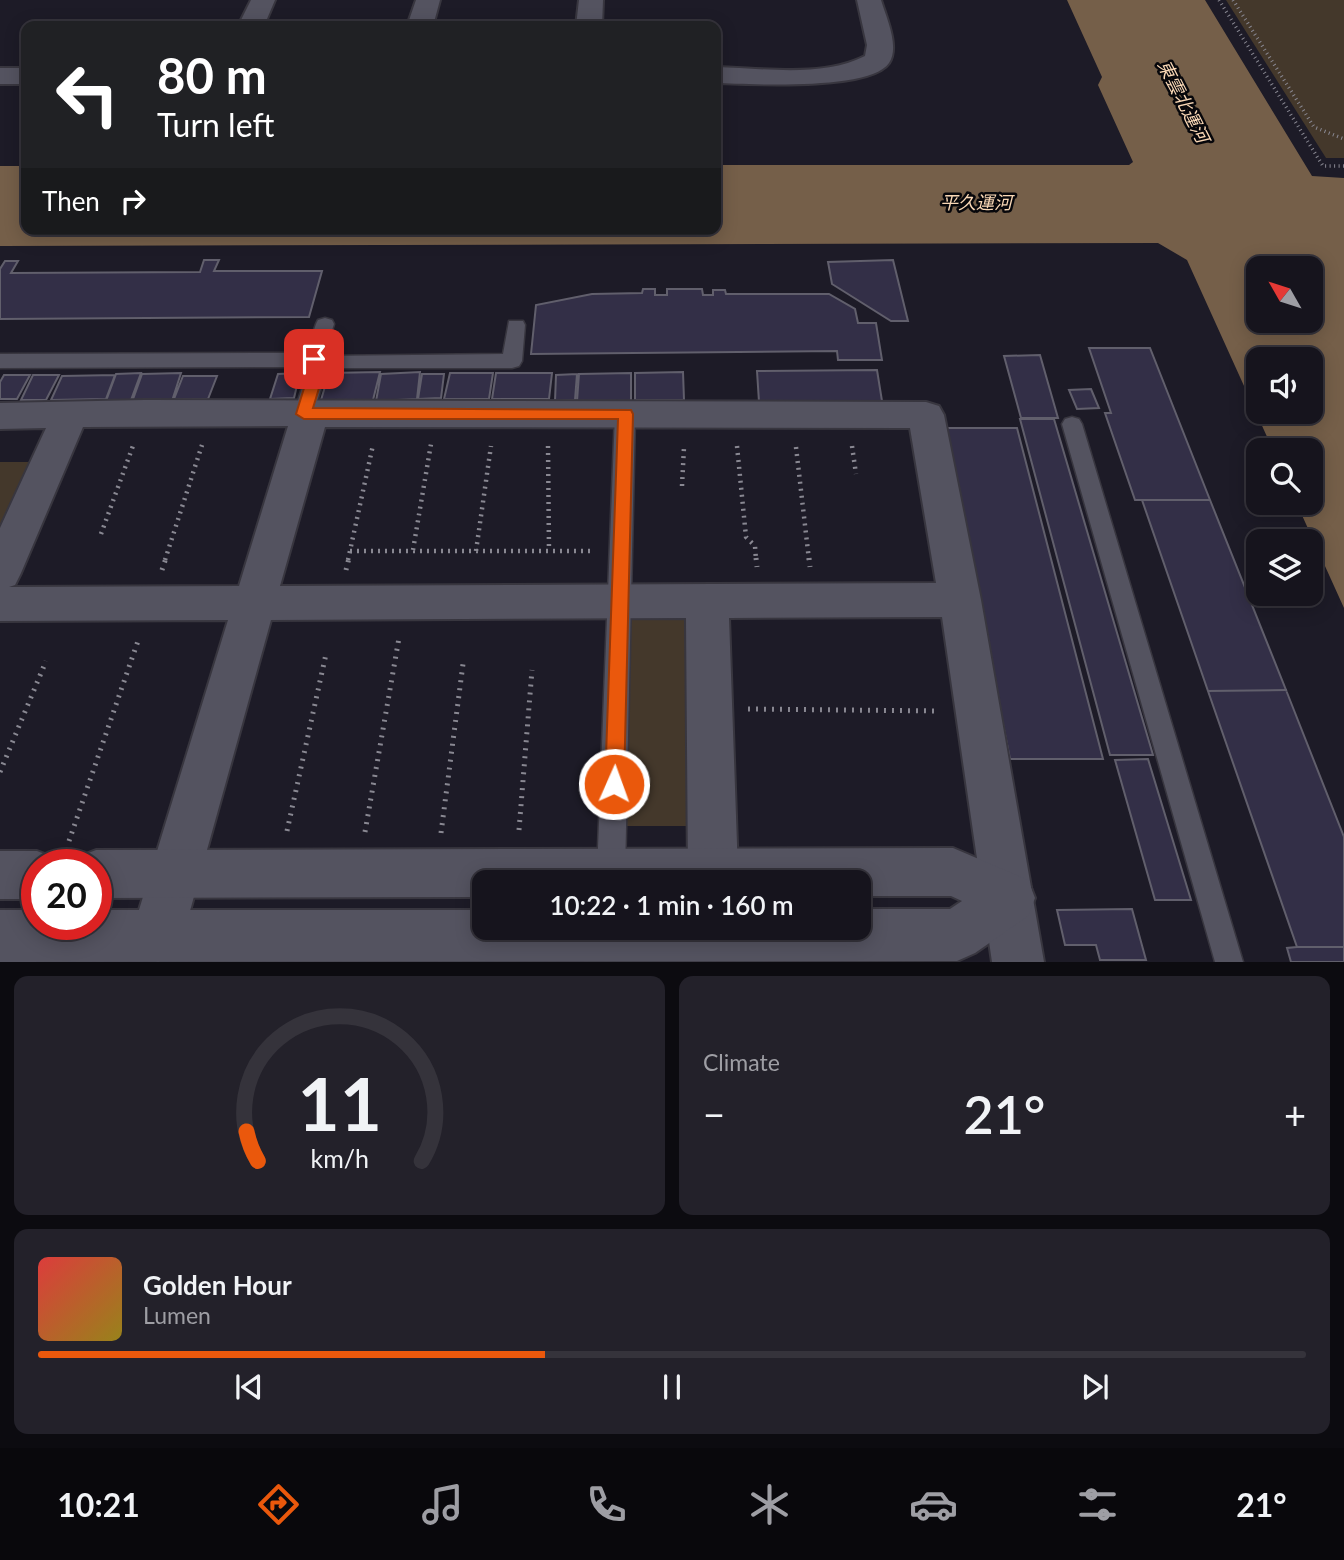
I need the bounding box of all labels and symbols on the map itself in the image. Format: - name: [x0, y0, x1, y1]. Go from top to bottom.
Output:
- water label: 東雲北運河: [1154, 56, 1216, 149]
- water label: 平久運河: [940, 191, 1015, 213]
- north arrow: [1246, 256, 1323, 332]
- pin: [284, 329, 344, 389]
- position arrow: [577, 747, 651, 821]
- speed limit sign: 20: [21, 849, 112, 940]

